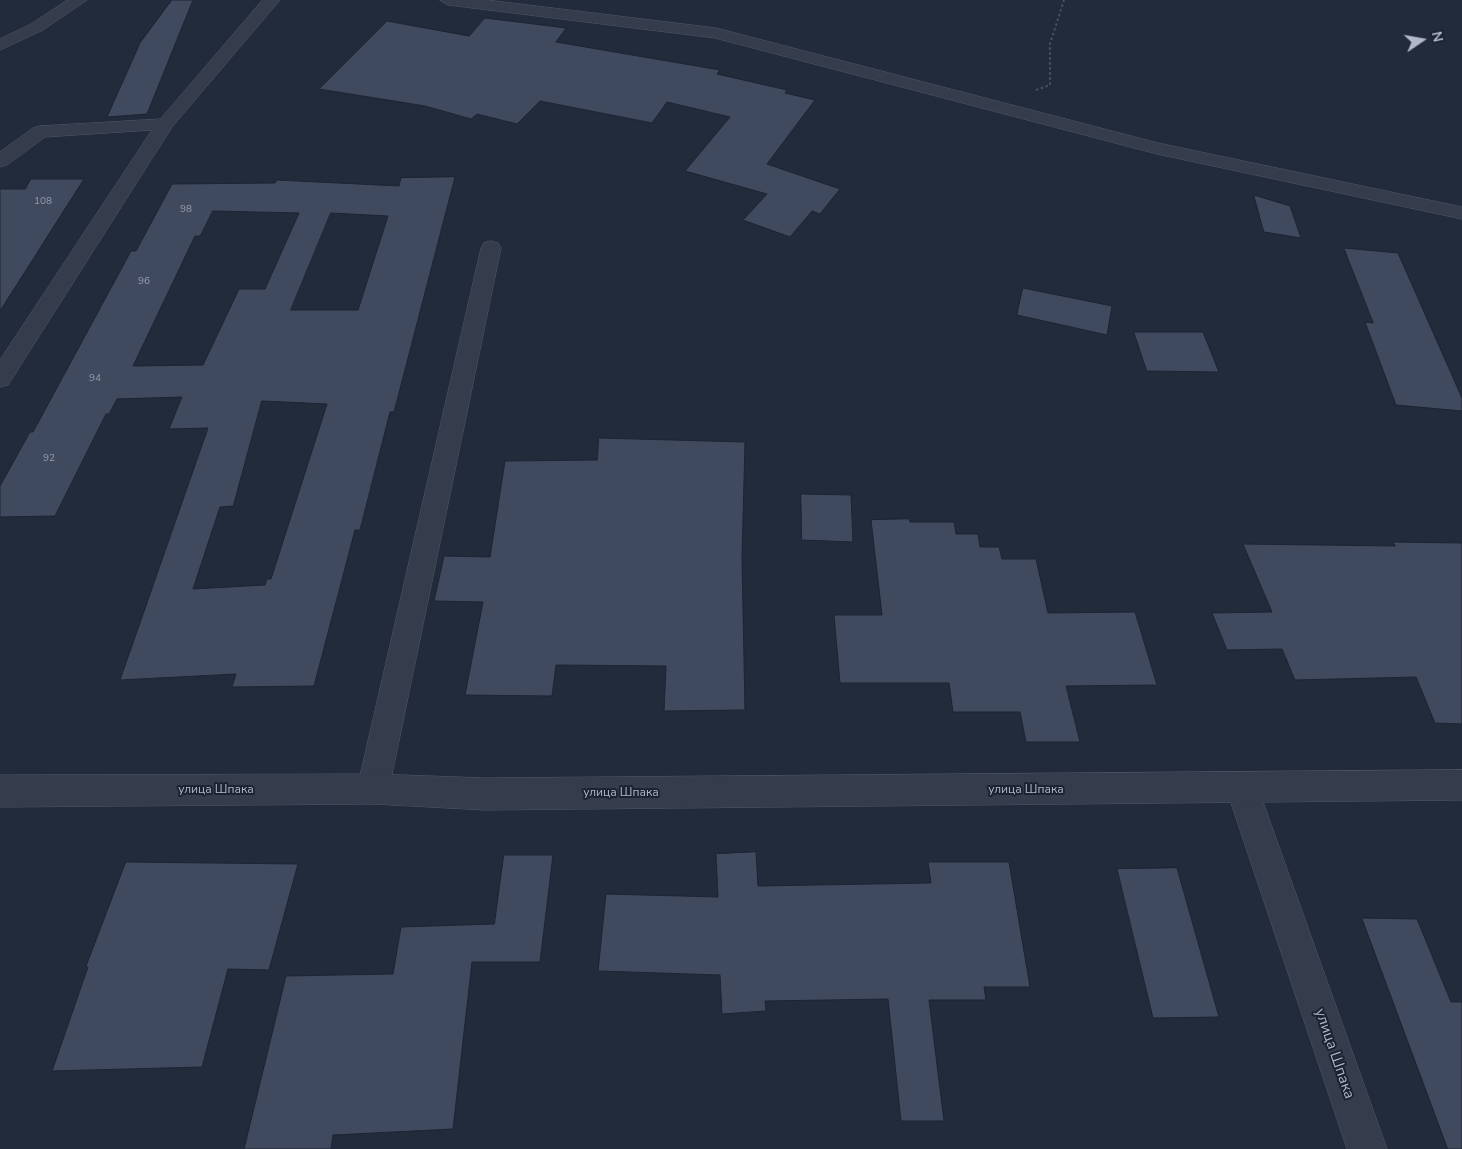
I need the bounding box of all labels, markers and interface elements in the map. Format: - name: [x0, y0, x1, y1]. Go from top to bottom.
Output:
- north arrow: [1397, 15, 1447, 65]
- text: N: [1427, 30, 1448, 44]
- house number: 108: [34, 196, 52, 208]
- house number: 98: [180, 204, 192, 216]
- house number: 96: [138, 276, 150, 288]
- house number: 94: [89, 373, 101, 385]
- house number: 92: [43, 453, 55, 465]
- street label: улица Шпака: [178, 783, 254, 797]
- street label: улица Шпака: [988, 783, 1064, 797]
- street label: улица Шпака: [583, 786, 659, 800]
- street label: улица Шпака: [1310, 1006, 1358, 1102]

